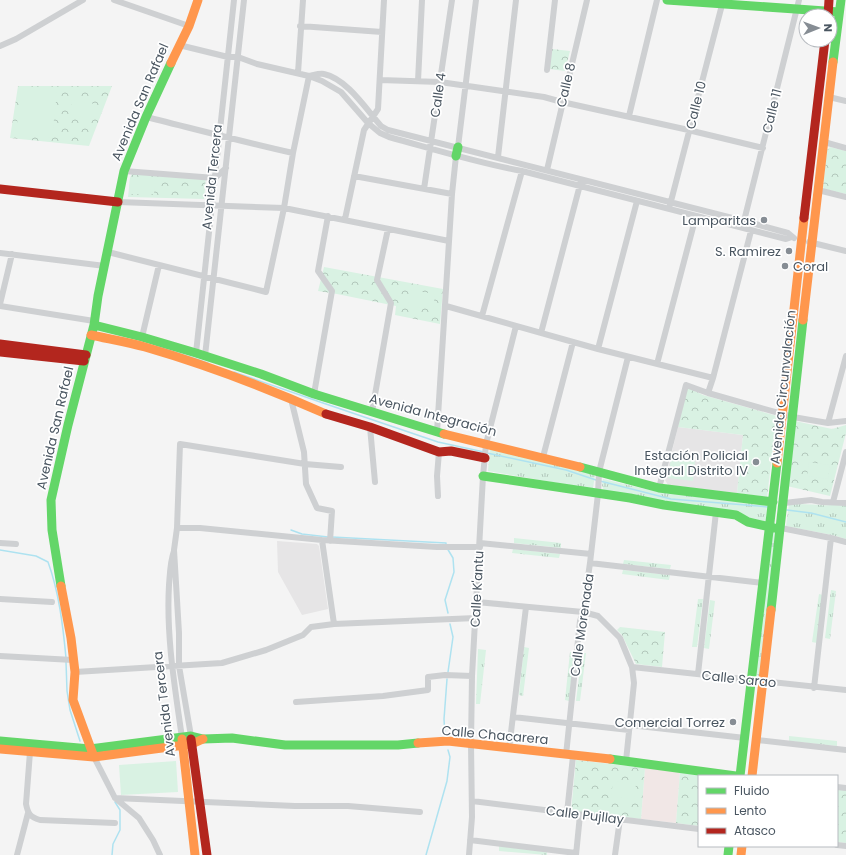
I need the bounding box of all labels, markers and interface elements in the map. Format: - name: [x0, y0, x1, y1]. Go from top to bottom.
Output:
- north arrow: [798, 8, 838, 48]
- text: N: [820, 24, 836, 32]
- street label: Avenida San Rafael: [107, 40, 173, 164]
- street label: Calle 8: [552, 61, 580, 109]
- street label: Calle 4: [425, 71, 451, 119]
- street label: Calle 10: [681, 79, 711, 131]
- street label: Calle 11: [757, 87, 787, 135]
- street label: Avenida Tercera: [197, 123, 227, 231]
- place label: Lamparitas: [682, 211, 756, 230]
- marker: Lamparitas: [759, 215, 769, 225]
- place label: S. Ramirez: [715, 242, 781, 261]
- marker: S. Ramirez: [784, 246, 794, 256]
- place label: Coral: [793, 257, 828, 276]
- marker: Coral: [780, 261, 790, 271]
- street label: Avenida Circunvalación: [765, 309, 801, 465]
- street label: Avenida San Rafael: [32, 365, 78, 491]
- street label: Avenida Integración: [367, 389, 499, 441]
- place label: Estación Policial Integral Distrito IV: [634, 446, 748, 480]
- marker: Estación Policial Integral Distrito IV: [751, 457, 761, 467]
- street label: Calle K'antu: [466, 550, 488, 628]
- street label: Calle Morenada: [565, 572, 599, 678]
- street label: Avenida Tercera: [148, 650, 180, 758]
- street label: Calle Sarao: [701, 666, 777, 692]
- place label: Comercial Torrez: [615, 713, 725, 732]
- marker: Comercial Torrez: [728, 717, 738, 727]
- street label: Calle Chacarera: [441, 721, 549, 749]
- legend: [698, 775, 838, 847]
- text: Fluido: [734, 782, 770, 799]
- street label: Calle Pujllay: [545, 801, 626, 829]
- text: Lento: [734, 802, 767, 819]
- text: Atasco: [734, 822, 776, 839]

